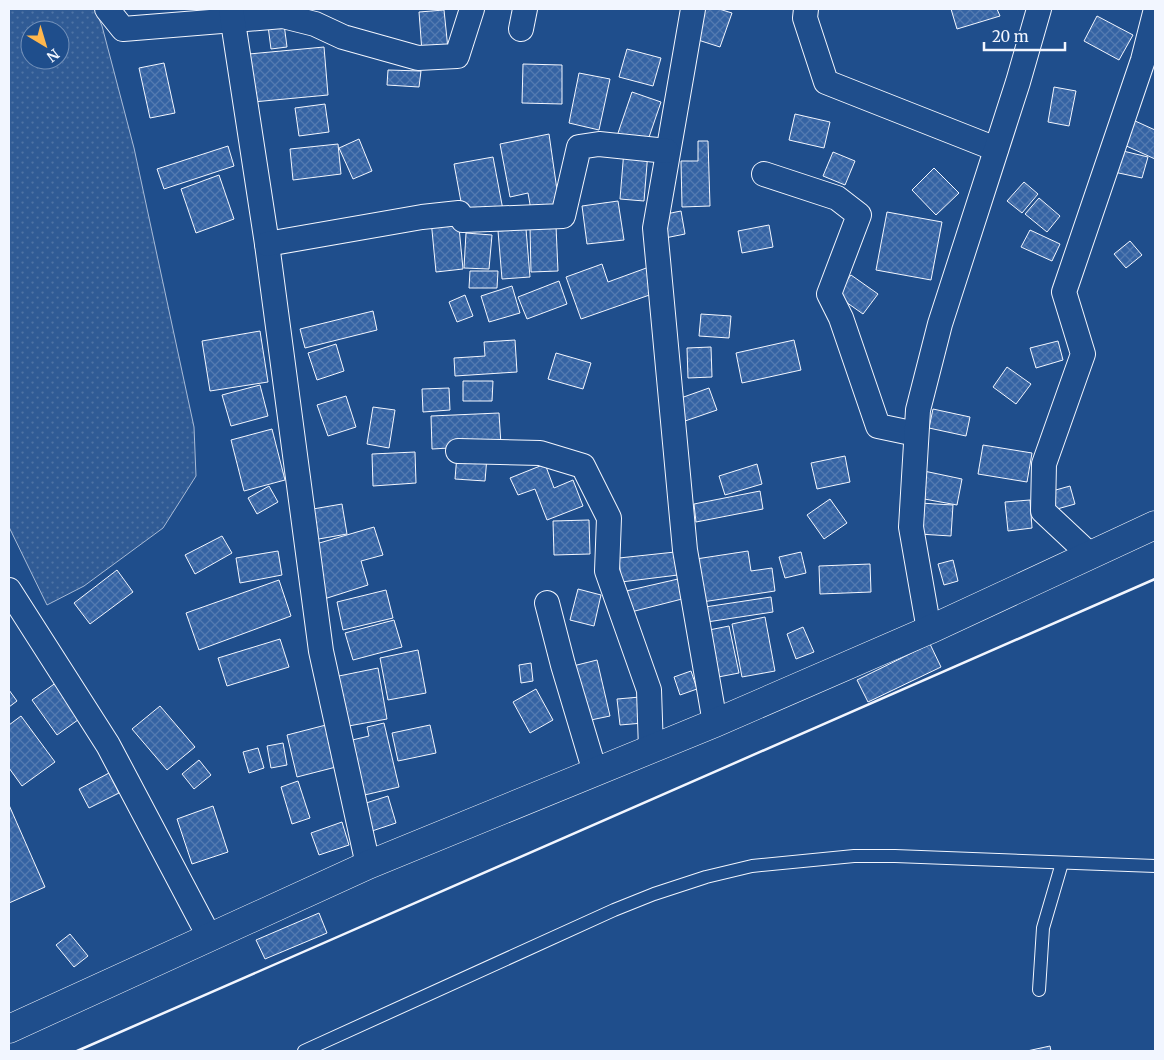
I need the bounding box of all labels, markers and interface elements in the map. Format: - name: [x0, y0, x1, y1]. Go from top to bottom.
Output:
- north arrow: [20, 20, 70, 70]
- scale bar: [984, 20, 1065, 52]
- text: 20 m: [992, 27, 1029, 46]
- text: N: [43, 45, 63, 66]

